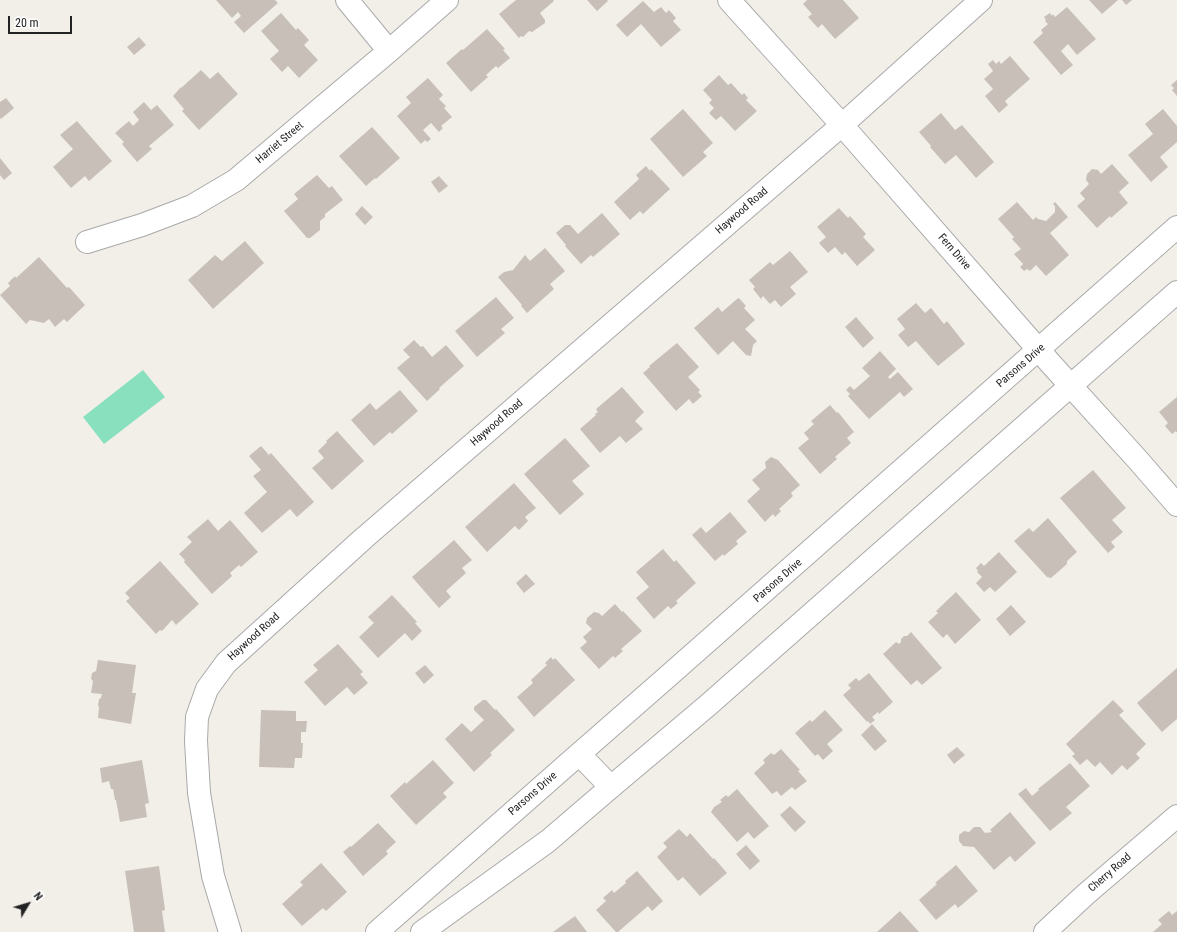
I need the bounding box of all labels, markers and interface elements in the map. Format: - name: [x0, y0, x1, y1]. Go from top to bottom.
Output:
- scale bar: [10, 8, 74, 34]
- text: 20 m: [15, 16, 39, 30]
- street label: Harriet Street: [254, 119, 306, 167]
- street label: Haywood Road: [713, 185, 771, 237]
- street label: Fern Drive: [935, 231, 973, 273]
- street label: Parsons Drive: [994, 341, 1048, 391]
- street label: Haywood Road: [468, 397, 526, 449]
- street label: Parsons Drive: [751, 556, 805, 606]
- street label: Haywood Road: [225, 610, 283, 664]
- street label: Parsons Drive: [506, 769, 560, 819]
- street label: Cherry Road: [1086, 851, 1134, 895]
- north arrow: [8, 884, 48, 924]
- text: N: [31, 890, 45, 903]

